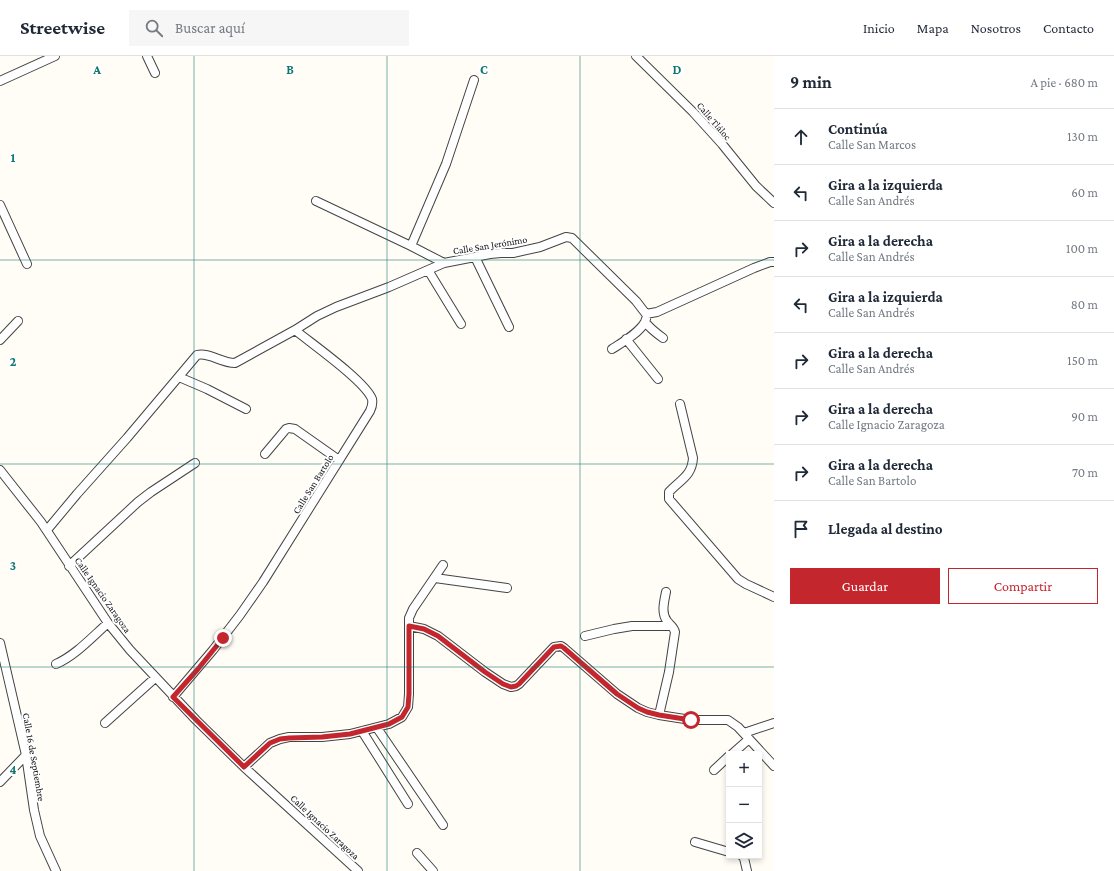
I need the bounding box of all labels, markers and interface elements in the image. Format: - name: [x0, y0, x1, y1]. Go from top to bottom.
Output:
- search box: [129, 10, 409, 46]
- text: Streetwise: [20, 17, 105, 38]
- icon: search: [143, 17, 165, 39]
- text: Buscar aquí: [175, 20, 245, 36]
- text: Inicio: [863, 20, 895, 36]
- text: Mapa: [917, 20, 949, 36]
- text: Nosotros: [971, 20, 1021, 36]
- text: Contacto: [1043, 20, 1094, 36]
- text: A: [92, 62, 101, 77]
- text: B: [286, 62, 294, 77]
- text: C: [480, 62, 488, 77]
- text: D: [673, 62, 682, 77]
- text: 9 min: [790, 73, 832, 92]
- text: A pie · 680 m: [1030, 75, 1098, 90]
- street label: Calle Tláloc: [695, 100, 734, 143]
- text: Continúa: [828, 121, 888, 137]
- icon: ahead: [790, 126, 812, 148]
- text: 130 m: [1067, 129, 1098, 144]
- text: Calle San Marcos: [828, 137, 916, 152]
- text: 1: [11, 150, 16, 165]
- text: Gira a la izquierda: [828, 177, 943, 193]
- icon: left: [790, 182, 812, 204]
- text: 60 m: [1071, 185, 1098, 200]
- text: Calle San Andrés: [828, 193, 915, 208]
- text: Gira a la derecha: [828, 233, 933, 249]
- street label: Calle San Jerónimo: [452, 234, 528, 256]
- icon: right: [790, 238, 812, 260]
- text: 100 m: [1066, 241, 1098, 256]
- text: Calle San Andrés: [828, 249, 915, 264]
- text: Gira a la izquierda: [828, 289, 943, 305]
- icon: left: [790, 294, 812, 316]
- text: 80 m: [1071, 297, 1098, 312]
- text: Calle San Andrés: [828, 305, 915, 320]
- text: Gira a la derecha: [828, 345, 933, 361]
- icon: right: [790, 350, 812, 372]
- text: 150 m: [1067, 353, 1098, 368]
- text: 2: [10, 354, 17, 369]
- text: Calle San Andrés: [828, 361, 915, 376]
- text: Gira a la derecha: [828, 401, 933, 417]
- icon: right: [790, 406, 812, 428]
- text: 90 m: [1071, 409, 1098, 424]
- text: Calle Ignacio Zaragoza: [828, 417, 945, 432]
- street label: Calle San Bartolo: [290, 452, 336, 516]
- text: Gira a la derecha: [828, 457, 933, 473]
- icon: right: [790, 462, 812, 484]
- text: 70 m: [1072, 465, 1098, 480]
- text: Calle San Bartolo: [828, 473, 916, 488]
- icon: arrive: [790, 518, 812, 540]
- text: Llegada al destino: [828, 521, 943, 537]
- street label: Calle Ignacio Zaragoza: [73, 555, 133, 635]
- text: 3: [10, 558, 16, 573]
- button: Guardar: [790, 568, 940, 604]
- button: Compartir: [948, 568, 1098, 604]
- route end: [214, 629, 232, 647]
- route start: [682, 711, 700, 729]
- street label: Calle 16 de Septiembre: [21, 712, 47, 803]
- map controls: [726, 751, 762, 859]
- button: +: [726, 751, 762, 787]
- text: 4: [9, 762, 17, 777]
- button: −: [726, 787, 762, 823]
- street label: Calle Ignacio Zaragoza: [288, 792, 362, 862]
- button: layers: [726, 823, 762, 859]

